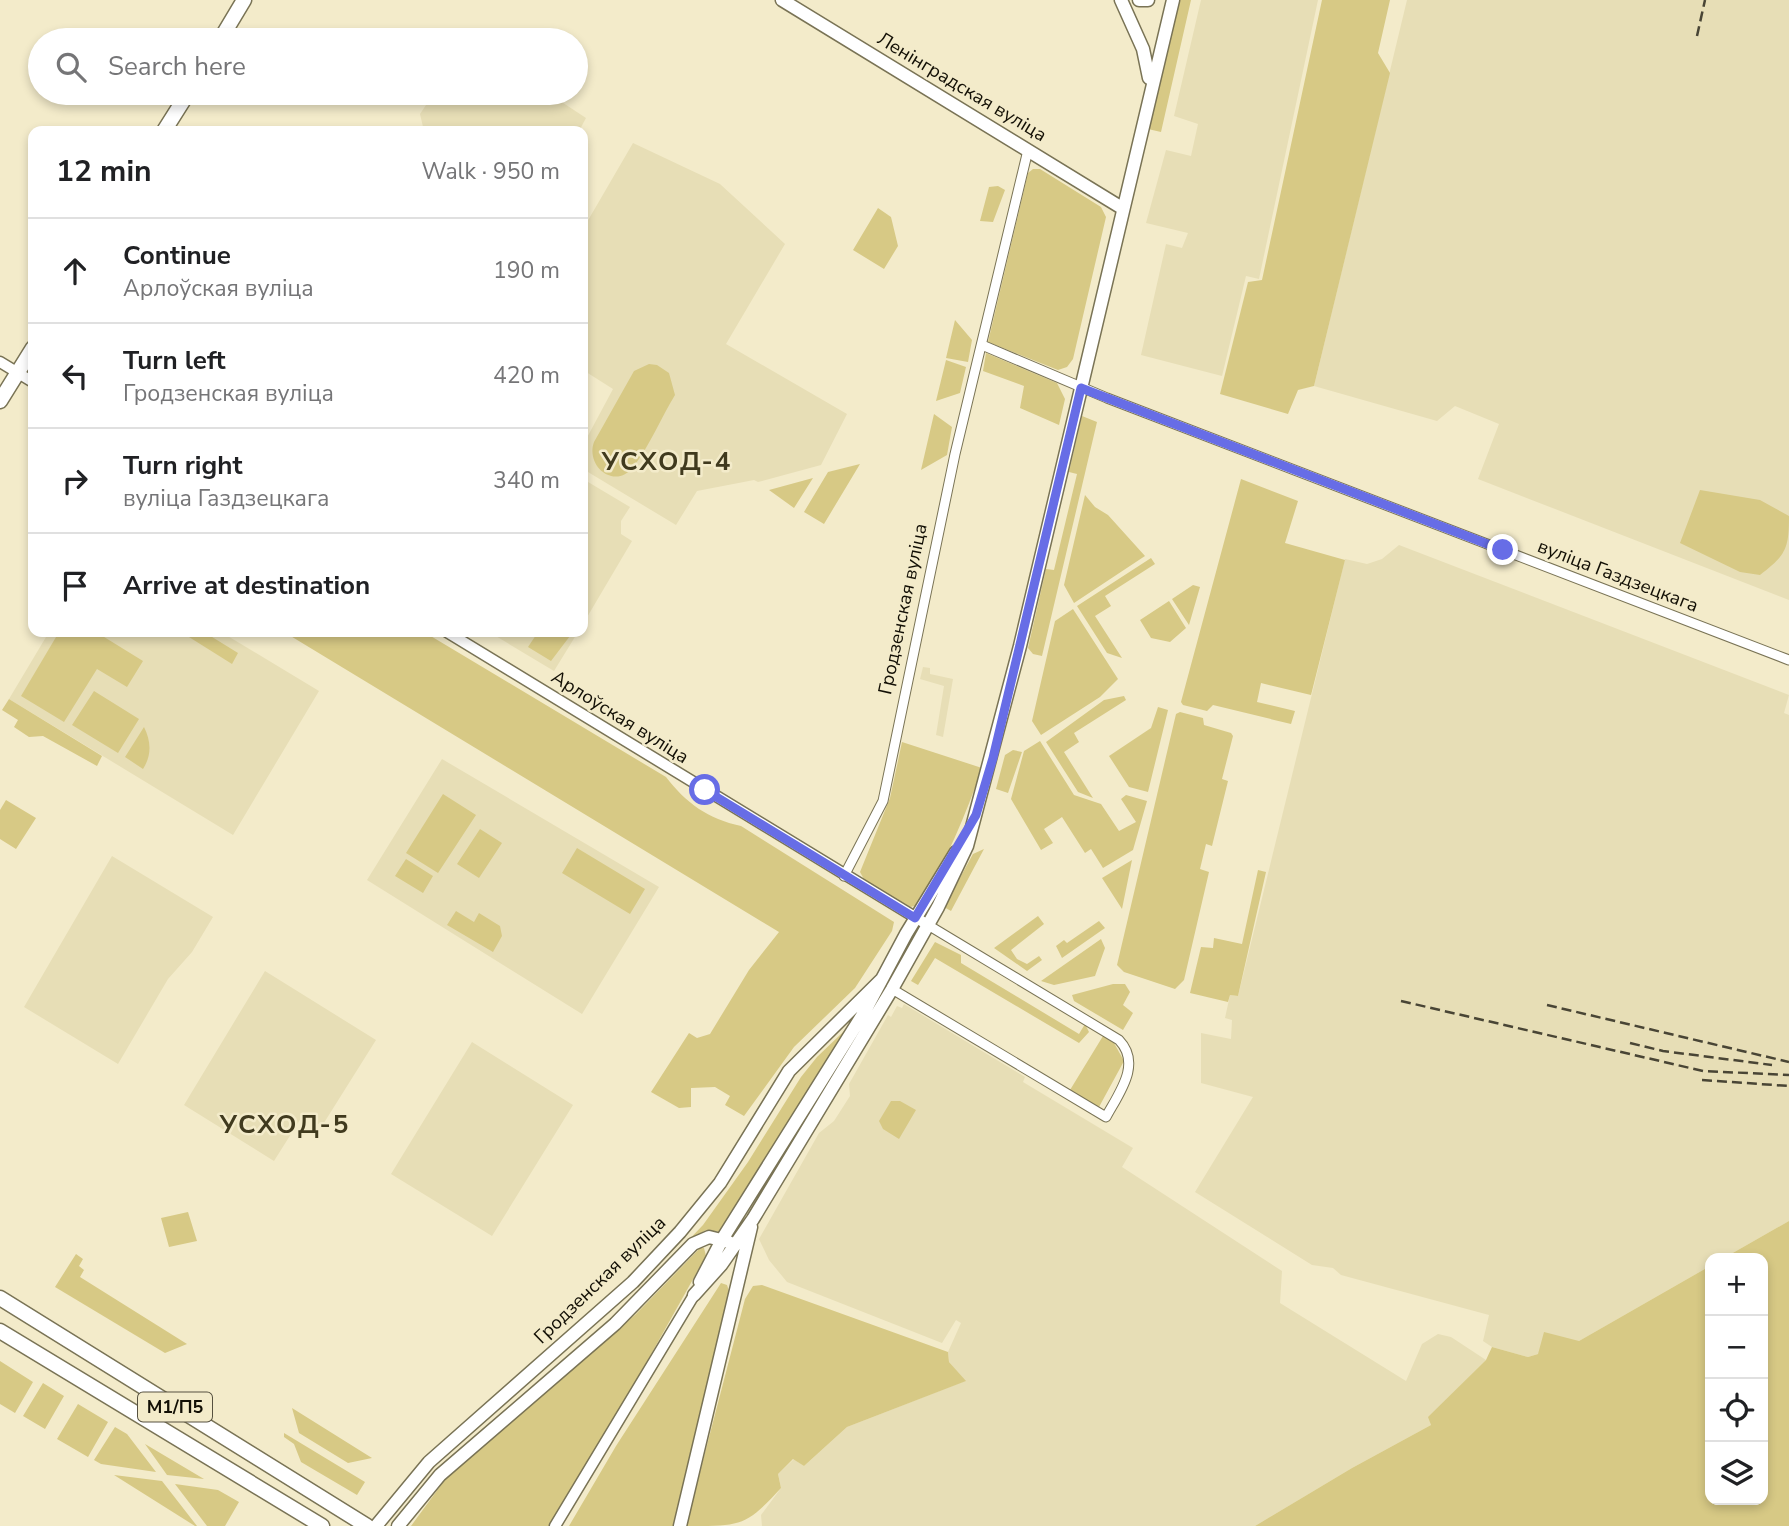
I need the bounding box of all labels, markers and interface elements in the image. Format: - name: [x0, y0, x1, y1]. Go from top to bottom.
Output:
- street label: Ленінградская вуліца: [872, 26, 1052, 148]
- search box: [28, 28, 588, 105]
- icon: search: [52, 48, 90, 86]
- text: Search here: [108, 49, 246, 84]
- text: 12 min: [56, 151, 152, 192]
- text: Walk · 950 m: [421, 156, 560, 187]
- text: Continue: [123, 238, 231, 273]
- icon: ahead: [56, 252, 94, 290]
- text: 190 m: [493, 255, 560, 286]
- text: Арлоўская вуліца: [123, 273, 314, 304]
- text: Turn left: [123, 343, 226, 378]
- icon: left: [56, 357, 94, 395]
- text: 420 m: [493, 360, 560, 391]
- text: Гродзенская вуліца: [123, 378, 334, 409]
- district label: УСХОД-4: [601, 444, 732, 479]
- text: Turn right: [123, 448, 242, 483]
- icon: right: [56, 462, 94, 500]
- text: 340 m: [493, 465, 560, 496]
- text: вуліца Газдзецкага: [123, 483, 329, 514]
- street label: Гродзенская вуліца: [872, 521, 934, 697]
- street label: вуліца Газдзецкага: [1534, 533, 1702, 619]
- route end: [1487, 534, 1518, 565]
- icon: arrive: [56, 567, 94, 605]
- text: Arrive at destination: [123, 568, 370, 603]
- street label: Арлоўская вуліца: [546, 664, 694, 770]
- route start: [689, 774, 720, 805]
- district label: УСХОД-5: [219, 1107, 350, 1142]
- street label: Гродзенская вуліца: [528, 1210, 672, 1350]
- map controls: [1705, 1253, 1768, 1505]
- button: +: [1705, 1253, 1768, 1316]
- button: −: [1705, 1316, 1768, 1379]
- button: locate: [1705, 1379, 1768, 1442]
- road number: М1/П5: [138, 1392, 212, 1422]
- button: layers: [1705, 1442, 1768, 1505]

